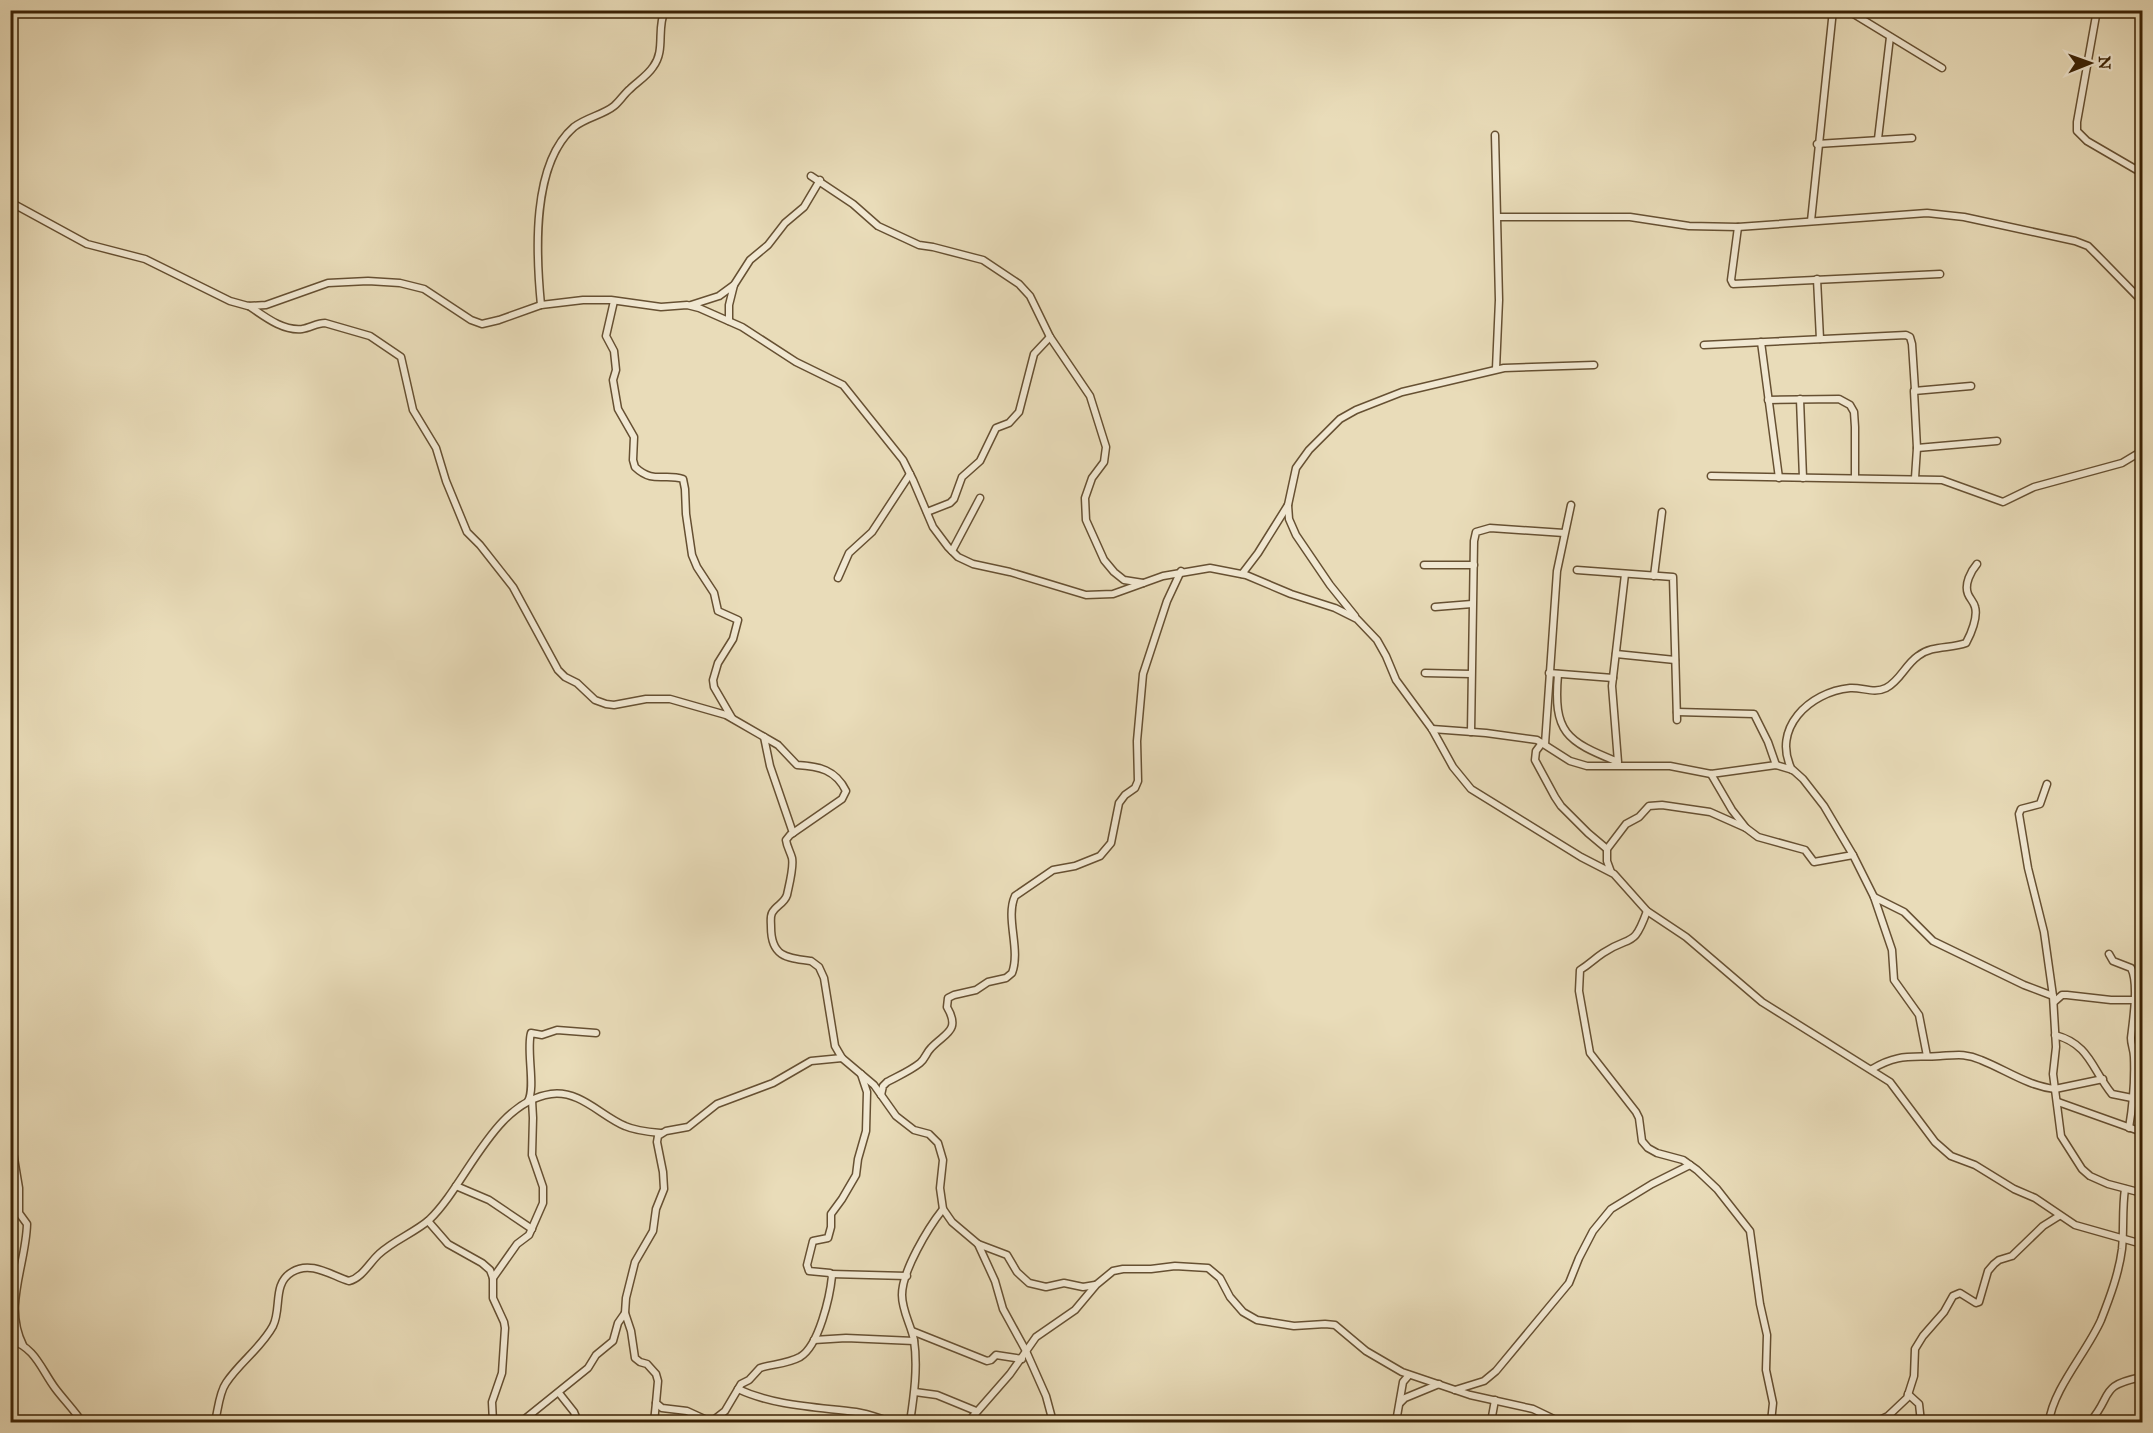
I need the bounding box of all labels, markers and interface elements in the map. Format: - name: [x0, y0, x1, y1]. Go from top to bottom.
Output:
- north arrow: [2060, 33, 2120, 93]
- text: N: [2095, 56, 2114, 70]

